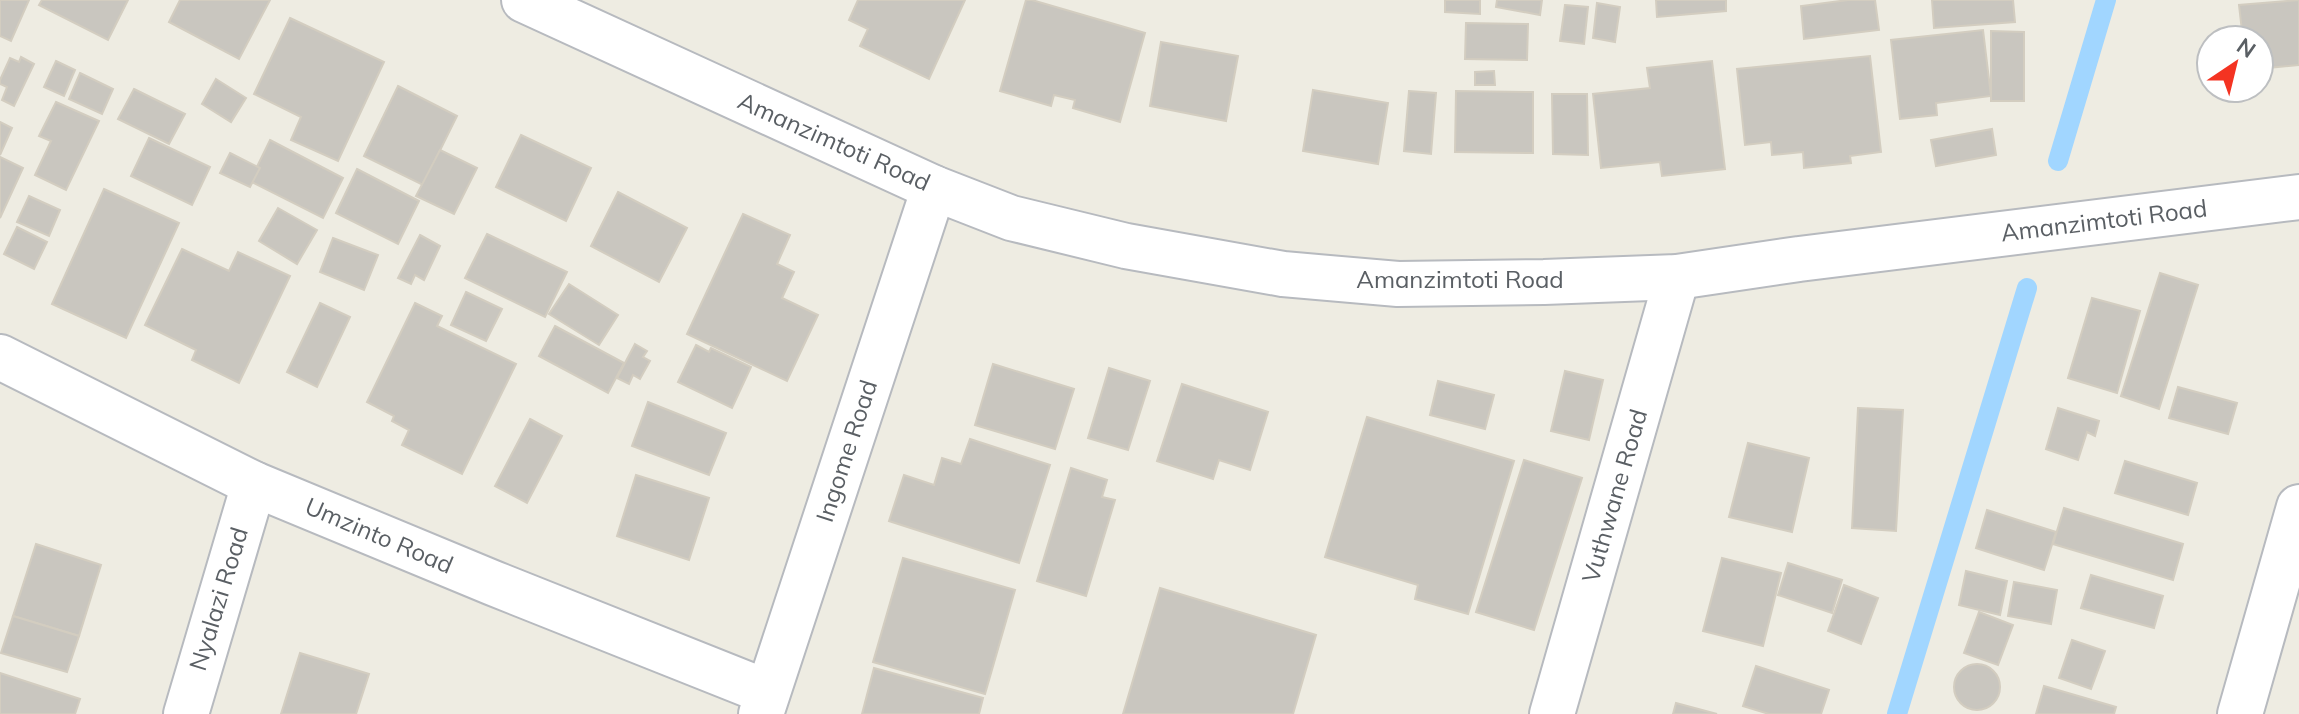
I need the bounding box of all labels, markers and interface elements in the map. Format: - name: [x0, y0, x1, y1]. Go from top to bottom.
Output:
- north arrow: [2195, 24, 2275, 104]
- text: N: [2232, 31, 2261, 64]
- street label: Amanzimtoti Road: [734, 85, 935, 197]
- street label: Amanzimtoti Road: [1999, 192, 2209, 248]
- street label: Amanzimtoti Road: [1356, 264, 1564, 294]
- street label: Ingome Road: [809, 376, 883, 526]
- street label: Vuthwane Road: [1575, 406, 1653, 586]
- street label: Umzinto Road: [301, 490, 458, 580]
- street label: Nyalazi Road: [182, 523, 254, 674]

